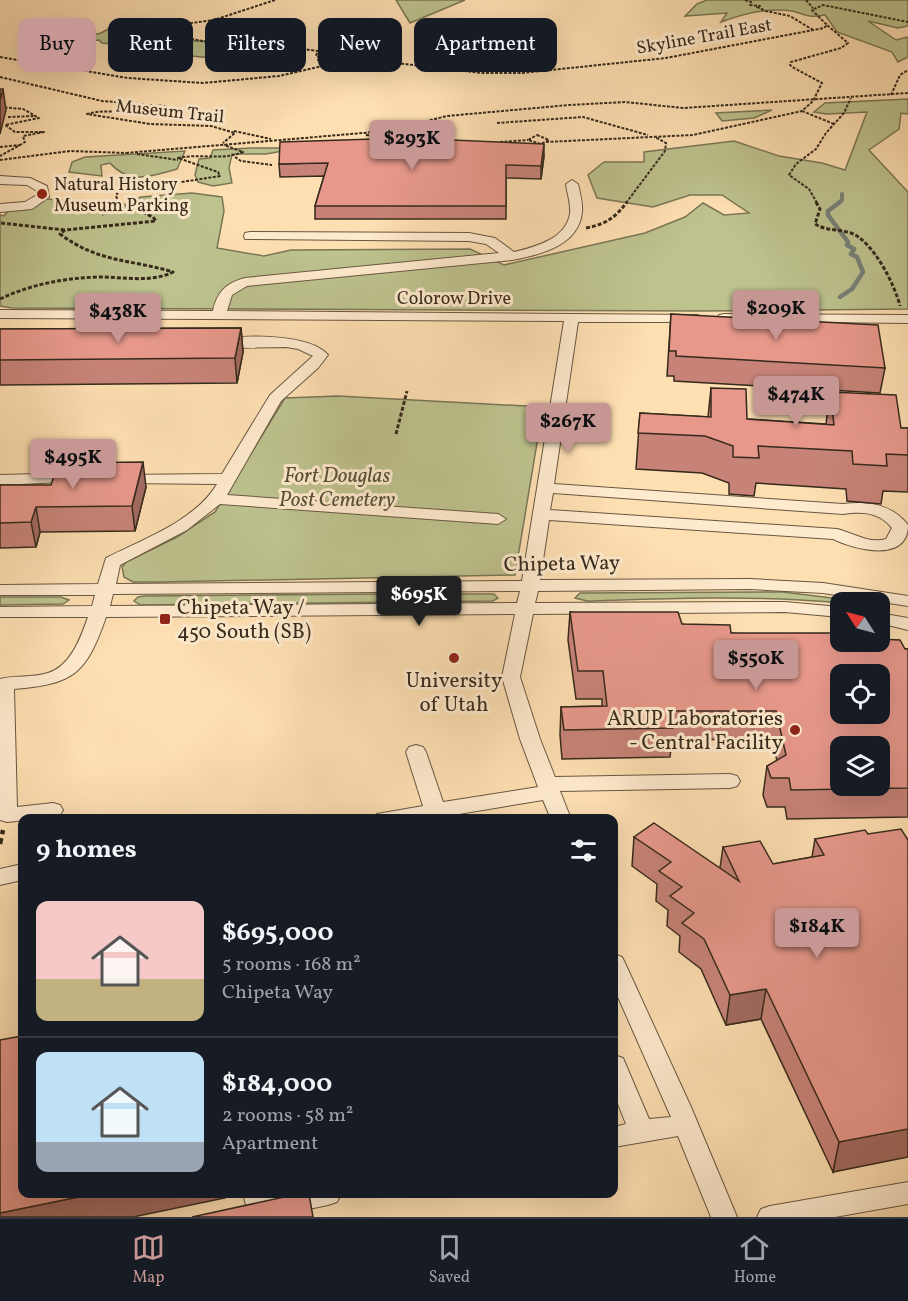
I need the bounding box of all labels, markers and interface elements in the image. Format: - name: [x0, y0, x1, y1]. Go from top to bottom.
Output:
- street label: Skyline Trail East: [635, 13, 774, 62]
- chip: Buy: [18, 18, 96, 72]
- chip: Rent: [108, 18, 193, 72]
- chip: Filters: [205, 18, 306, 72]
- chip: New: [318, 18, 402, 72]
- chip: Apartment: [414, 18, 557, 72]
- street label: Museum Trail: [114, 94, 225, 131]
- pin: $293K: [370, 120, 454, 171]
- text: $293K: [384, 125, 441, 153]
- place label: Natural History Museum Parking: [54, 173, 189, 219]
- marker: Natural History Museum Parking: [35, 187, 49, 201]
- street label: Colorow Drive: [397, 287, 511, 312]
- pin: $209K: [734, 290, 818, 341]
- pin: $438K: [76, 293, 160, 344]
- text: $209K: [746, 295, 806, 323]
- text: $438K: [89, 298, 147, 326]
- pin: $474K: [754, 376, 838, 427]
- text: $474K: [767, 381, 825, 409]
- pin: $267K: [526, 403, 610, 454]
- text: $267K: [540, 408, 596, 436]
- pin: $495K: [31, 439, 115, 490]
- text: $495K: [44, 444, 102, 472]
- park label: Fort Douglas Post Cemetery: [279, 462, 396, 515]
- street label: Chipeta Way: [503, 549, 621, 580]
- pin: $695K: [377, 576, 461, 627]
- text: $695K: [390, 581, 448, 609]
- north arrow: [830, 592, 890, 652]
- map controls: [830, 592, 890, 796]
- place label: Chipeta Way / 450 South (SB): [177, 594, 311, 647]
- marker: Chipeta Way / 450 South (SB): [158, 612, 172, 626]
- pin: $550K: [714, 640, 798, 691]
- text: $550K: [727, 645, 785, 673]
- marker: University of Utah: [447, 651, 461, 665]
- button: locate: [830, 664, 890, 724]
- place label: University of Utah: [406, 667, 503, 720]
- place label: ARUP Laboratories - Central Facility: [607, 705, 784, 758]
- marker: ARUP Laboratories - Central Facility: [788, 723, 802, 737]
- button: layers: [830, 736, 890, 796]
- text: 9 homes: [36, 832, 137, 868]
- icon: filters: [567, 834, 600, 867]
- pin: $184K: [775, 908, 859, 959]
- text: $184K: [789, 913, 845, 941]
- text: $695,000: [222, 915, 334, 951]
- icon: home: [84, 925, 156, 997]
- text: 5 rooms · 168 m²: [222, 951, 361, 979]
- text: Chipeta Way: [222, 979, 333, 1007]
- text: $184,000: [222, 1066, 332, 1102]
- icon: home: [84, 1076, 156, 1148]
- text: 2 rooms · 58 m²: [222, 1102, 353, 1130]
- text: Apartment: [222, 1130, 318, 1158]
- tab: Map: [132, 1231, 165, 1289]
- tab: Saved: [429, 1231, 470, 1289]
- tab: Home: [734, 1231, 776, 1289]

